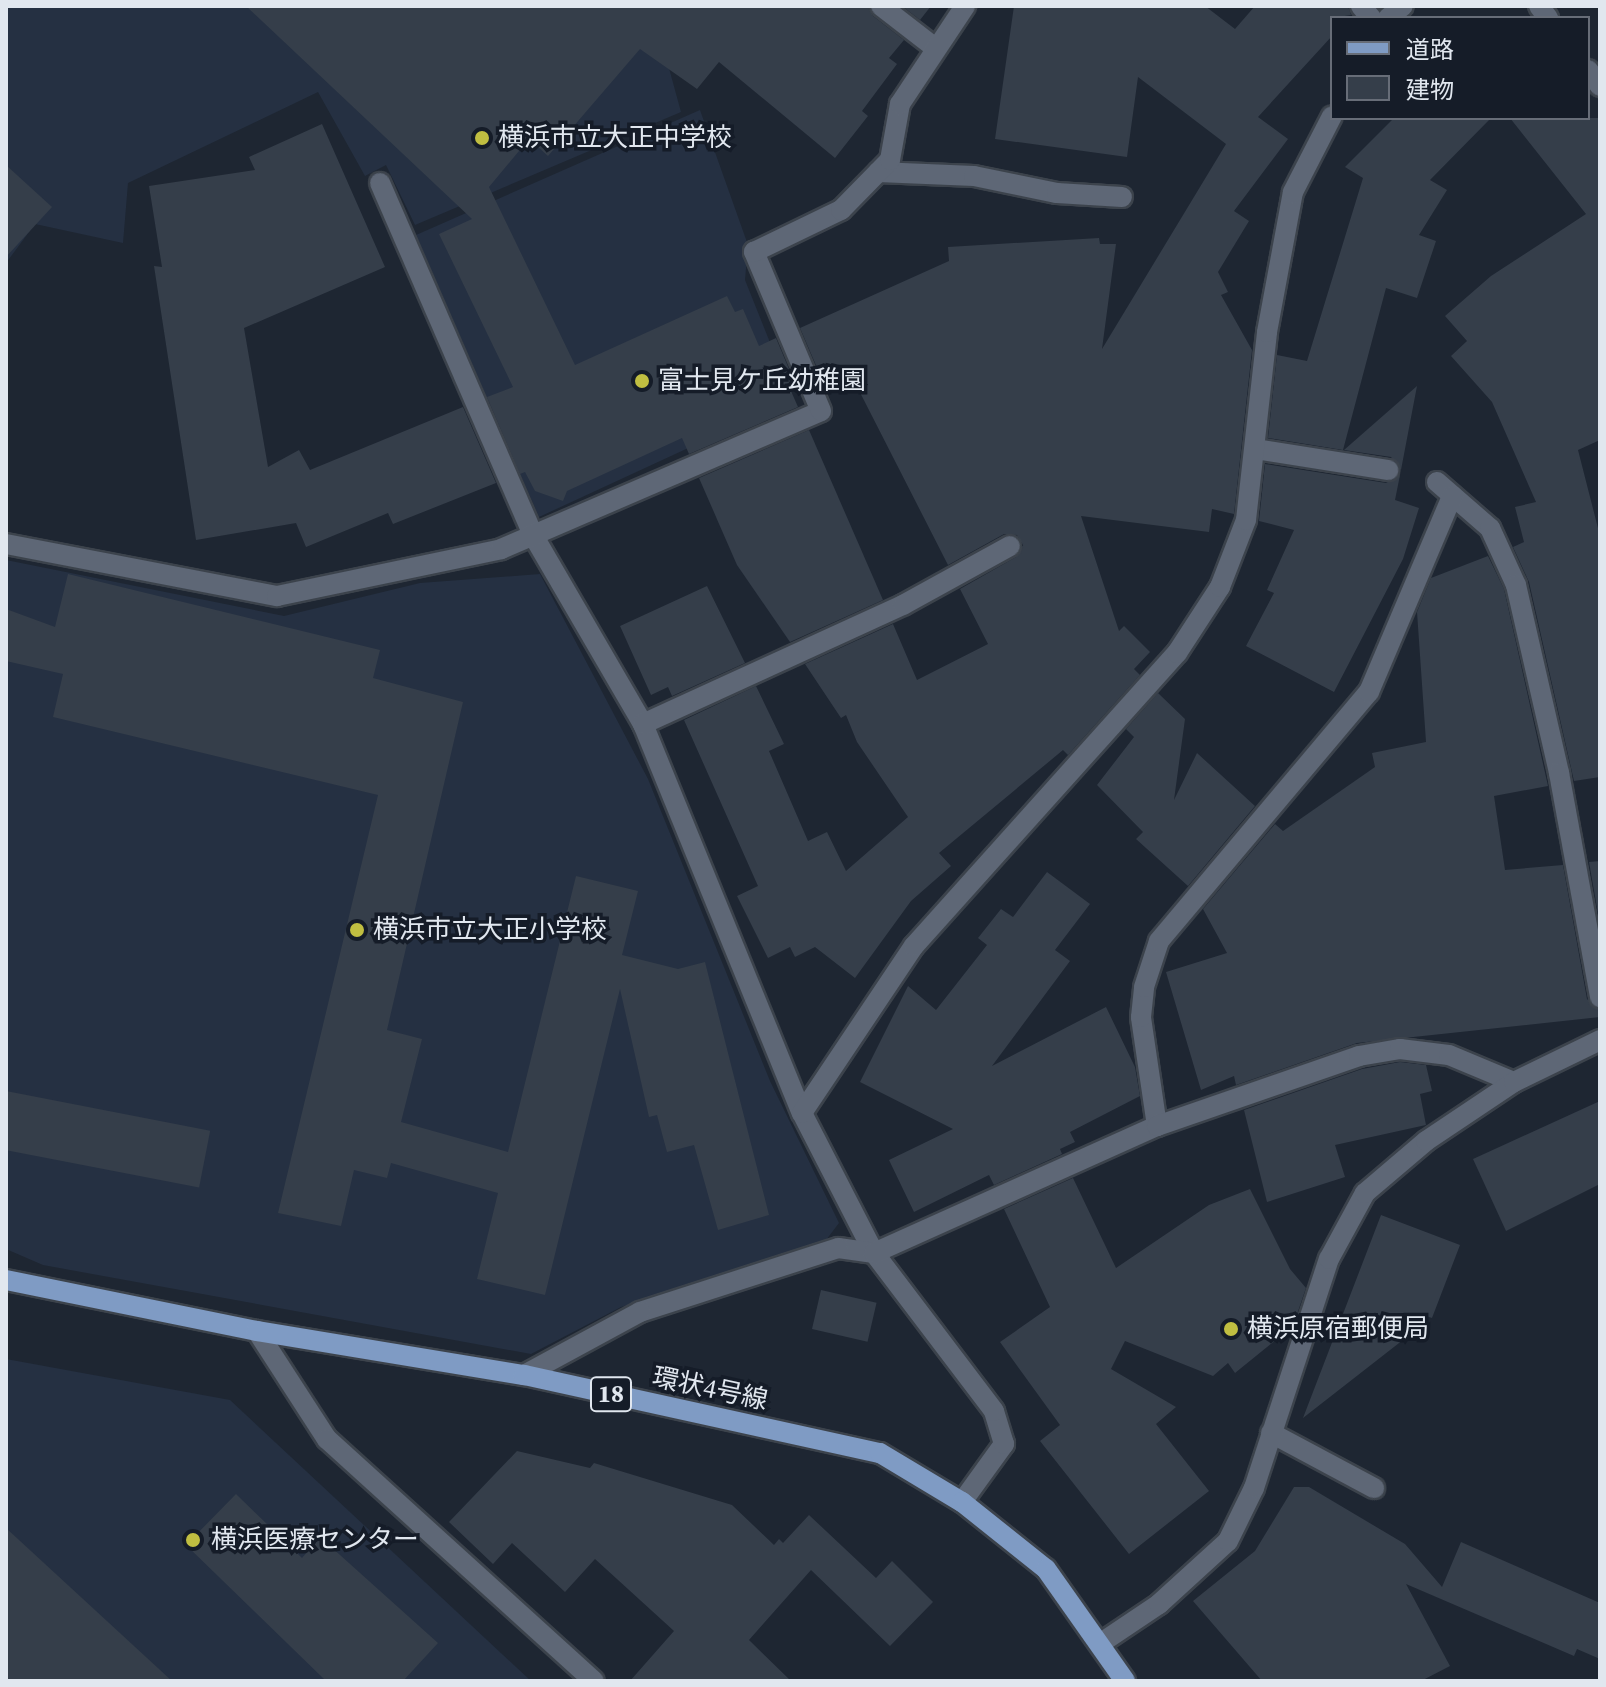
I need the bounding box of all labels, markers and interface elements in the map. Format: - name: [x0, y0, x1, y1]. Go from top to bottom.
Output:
- legend: [1330, 16, 1590, 120]
- text: 道路: [1406, 33, 1454, 66]
- text: 建物: [1406, 73, 1454, 106]
- place label: 横浜市立大正中学校: [498, 122, 732, 154]
- marker: 横浜市立大正中学校: [473, 129, 491, 147]
- place label: 富士見ケ丘幼稚園: [658, 365, 866, 397]
- marker: 富士見ケ丘幼稚園: [633, 372, 651, 390]
- place label: 横浜市立大正小学校: [373, 914, 607, 946]
- marker: 横浜市立大正小学校: [348, 921, 366, 939]
- place label: 横浜原宿郵便局: [1247, 1313, 1429, 1345]
- marker: 横浜原宿郵便局: [1222, 1320, 1240, 1338]
- street label: 環状4号線: [650, 1362, 770, 1416]
- road number: 18: [589, 1374, 633, 1414]
- place label: 横浜医療センター: [211, 1524, 419, 1556]
- marker: 横浜医療センター: [182, 1529, 204, 1551]

